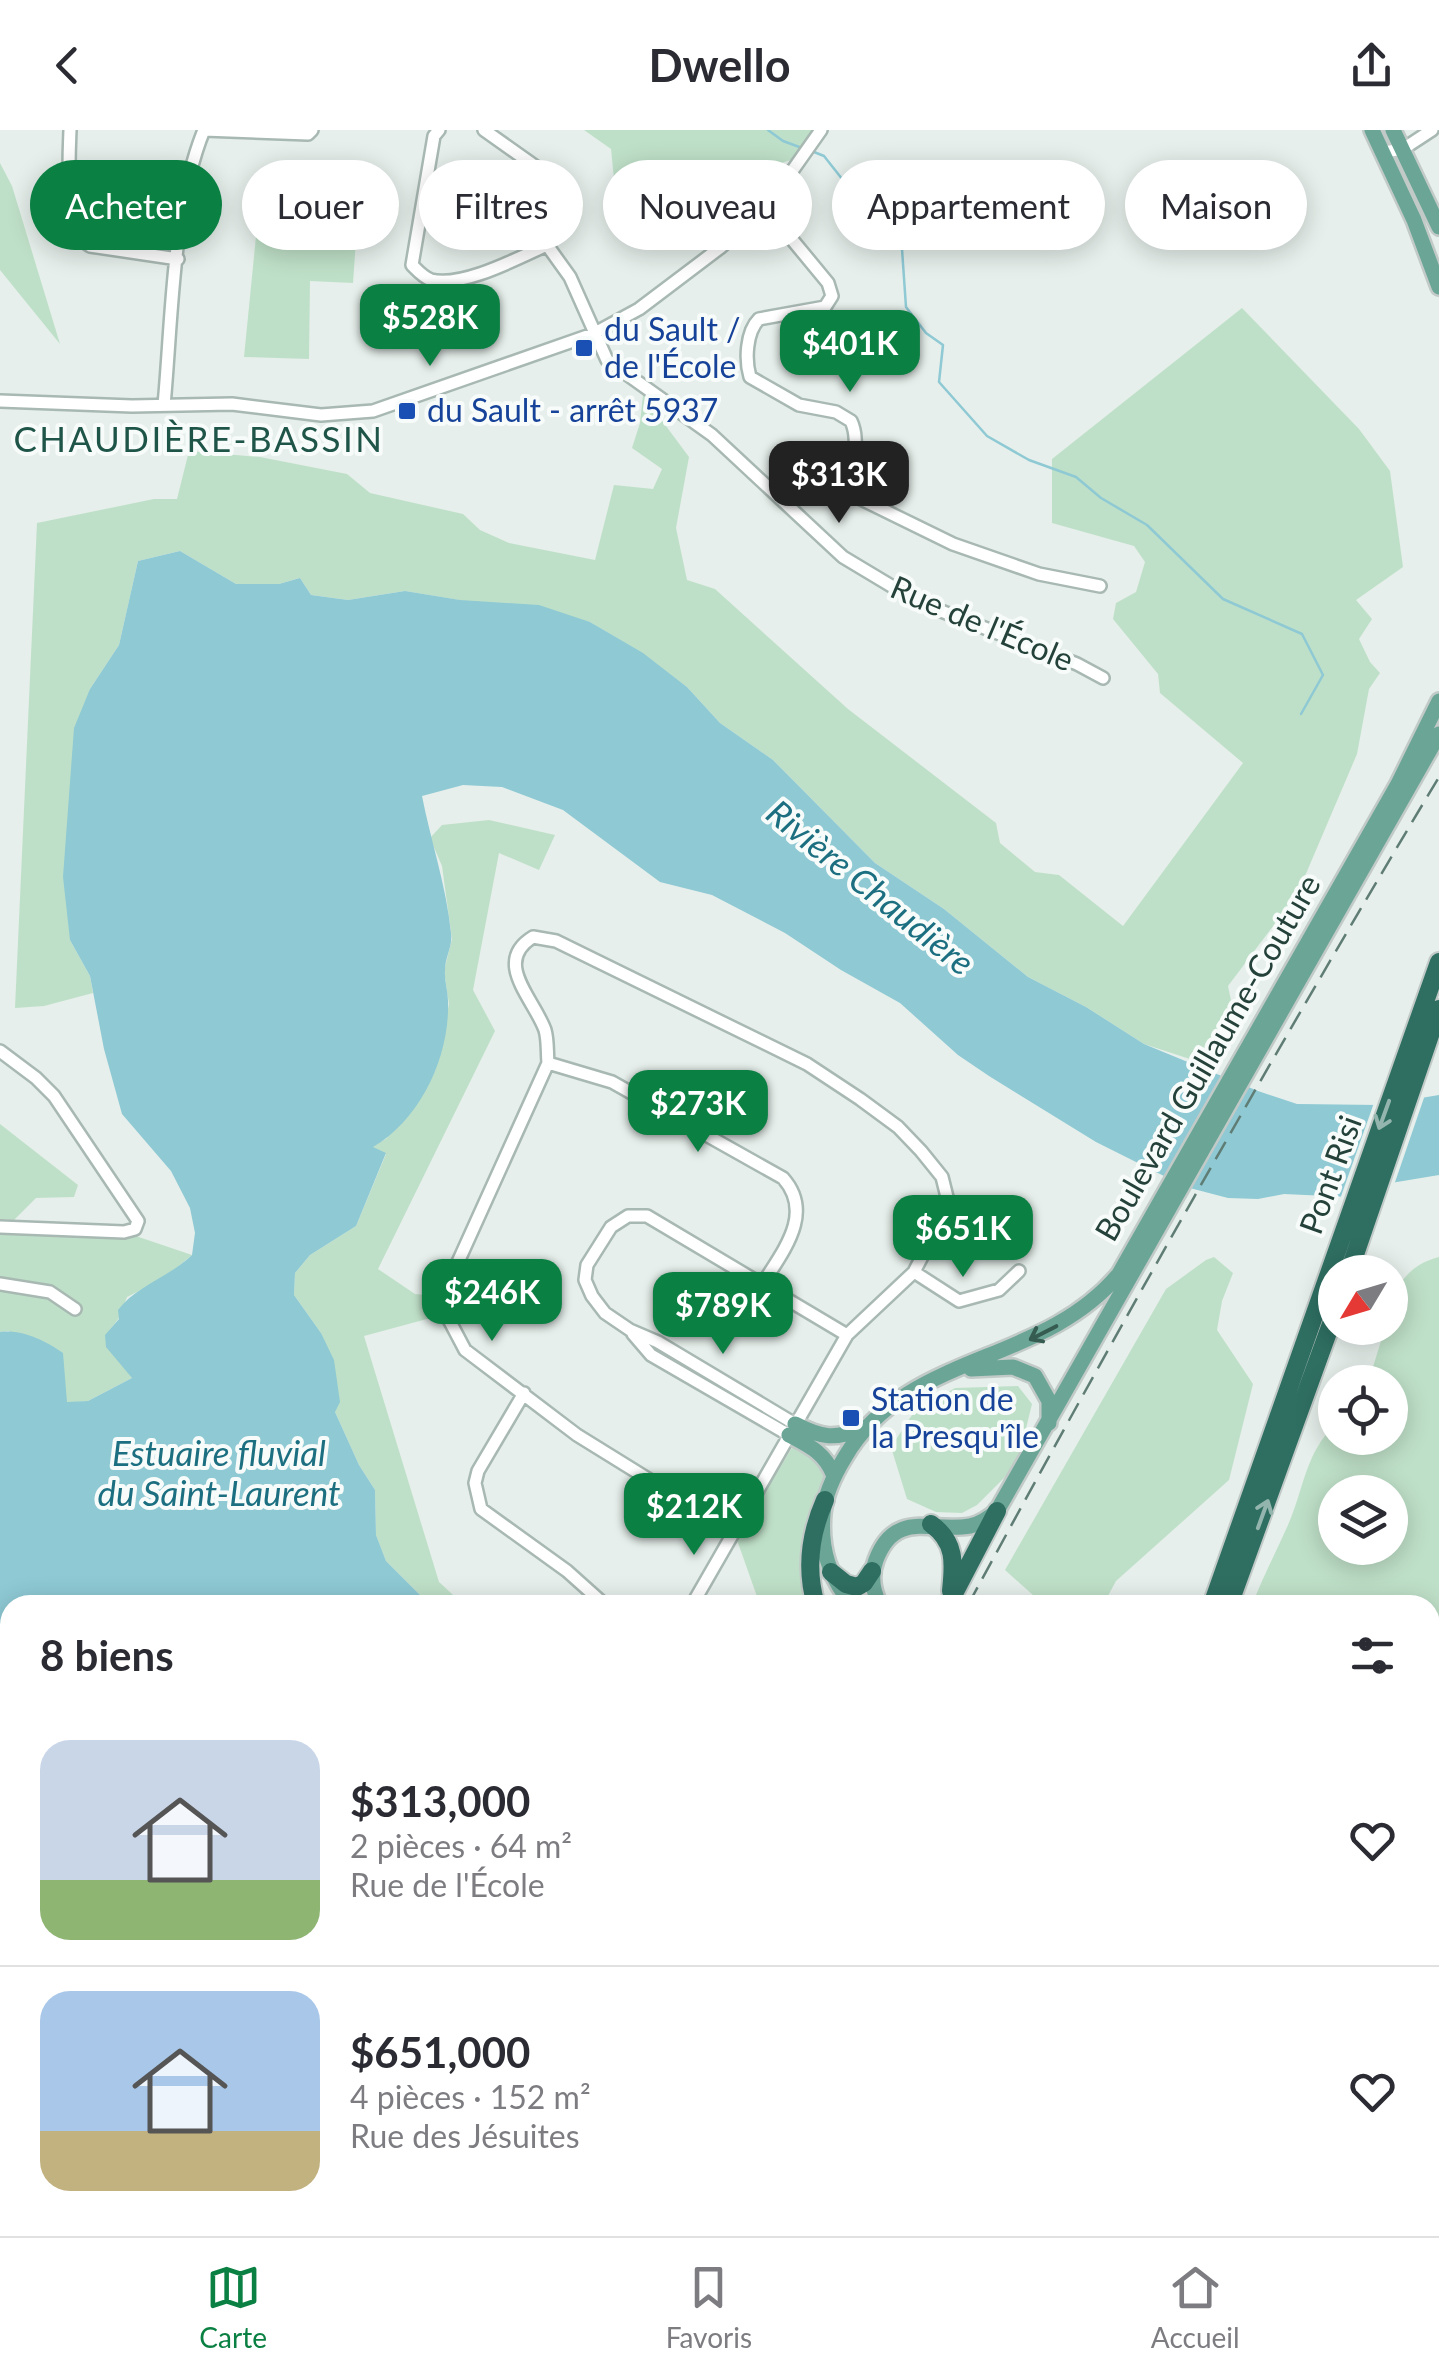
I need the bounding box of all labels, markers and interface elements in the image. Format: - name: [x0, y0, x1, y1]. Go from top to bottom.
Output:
- icon: back: [40, 38, 95, 93]
- text: Dwello: [648, 38, 791, 92]
- icon: share: [1344, 38, 1399, 93]
- chip: Acheter: [30, 160, 222, 250]
- chip: Louer: [242, 160, 399, 250]
- chip: Filtres: [419, 160, 583, 250]
- chip: Nouveau: [603, 160, 812, 250]
- chip: Appartement: [832, 160, 1105, 250]
- chip: Maison: [1125, 160, 1307, 250]
- pin: $528K: [360, 284, 500, 369]
- text: $528K: [382, 297, 478, 336]
- place label: du Sault / de l'École: [604, 309, 741, 385]
- pin: $401K: [780, 310, 920, 395]
- text: $401K: [802, 323, 898, 362]
- marker: du Sault / de l'École: [573, 337, 595, 359]
- place label: du Sault - arrêt 5937: [427, 390, 718, 429]
- marker: du Sault - arrêt 5937: [396, 400, 418, 422]
- district label: CHAUDIÈRE-BASSIN: [13, 417, 385, 459]
- pin: $313K: [769, 441, 909, 526]
- text: $313K: [791, 454, 887, 493]
- street label: Rue de l'École: [885, 567, 1080, 679]
- water label: Rivière Chaudière: [759, 790, 983, 983]
- street label: Boulevard Guillaume-Couture: [1086, 867, 1328, 1247]
- pin: $273K: [628, 1070, 768, 1155]
- text: $273K: [650, 1083, 746, 1122]
- one-way arrow: [1374, 1098, 1392, 1129]
- street label: Pont Risi: [1290, 1110, 1369, 1239]
- pin: $651K: [893, 1195, 1033, 1280]
- text: $651K: [915, 1208, 1011, 1247]
- north arrow: [1318, 1255, 1408, 1345]
- map controls: [1318, 1255, 1408, 1565]
- pin: $246K: [422, 1259, 562, 1344]
- text: $246K: [444, 1272, 540, 1311]
- pin: $789K: [653, 1272, 793, 1357]
- text: $789K: [675, 1285, 771, 1324]
- one-way arrow: [1029, 1324, 1059, 1343]
- button: locate: [1318, 1365, 1408, 1455]
- place label: Station de la Presqu'île: [871, 1379, 1039, 1455]
- marker: Station de la Presqu'île: [840, 1407, 862, 1429]
- water label: Estuaire fluvial du Saint-Laurent: [98, 1431, 340, 1513]
- pin: $212K: [624, 1473, 764, 1558]
- button: layers: [1318, 1475, 1408, 1565]
- text: $212K: [646, 1486, 742, 1525]
- one-way arrow: [1255, 1499, 1273, 1530]
- icon: filters: [1345, 1628, 1400, 1683]
- text: 8 biens: [40, 1630, 174, 1680]
- text: $313,000: [350, 1776, 530, 1826]
- icon: home: [120, 1780, 240, 1900]
- icon: heart: [1345, 1813, 1400, 1868]
- text: 2 pièces · 64 m²: [350, 1826, 572, 1865]
- text: Rue de l'École: [350, 1865, 545, 1904]
- text: $651,000: [350, 2027, 530, 2077]
- icon: home: [120, 2031, 240, 2151]
- icon: heart: [1345, 2064, 1400, 2119]
- text: 4 pièces · 152 m²: [350, 2077, 591, 2116]
- text: Rue des Jésuites: [350, 2116, 580, 2155]
- tab: Carte: [199, 2260, 267, 2354]
- tab: Favoris: [666, 2260, 752, 2354]
- tab: Accueil: [1151, 2260, 1240, 2354]

